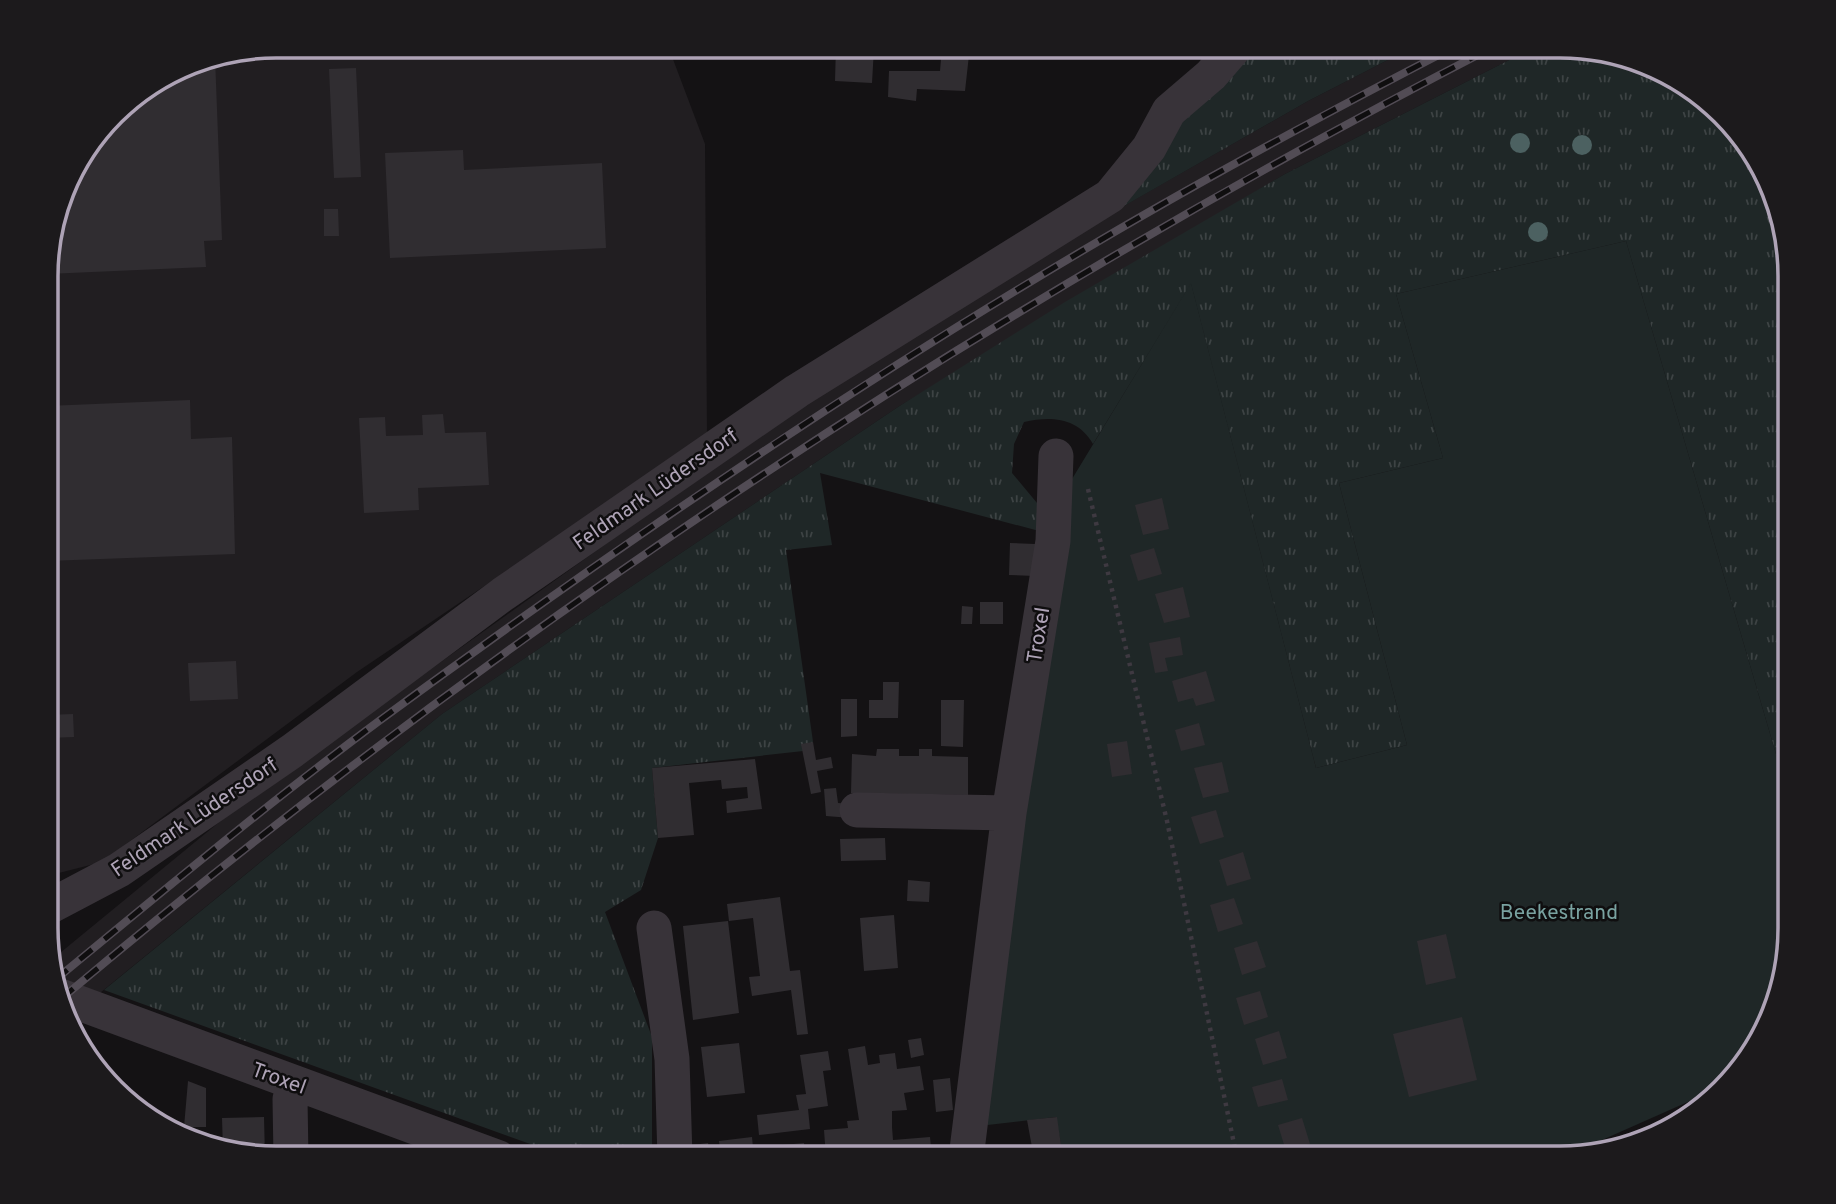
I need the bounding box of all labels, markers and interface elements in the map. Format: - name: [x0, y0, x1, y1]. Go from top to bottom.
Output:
- street label: Feldmark Lüdersdorf: [568, 423, 744, 557]
- street label: Troxel: [1022, 605, 1057, 665]
- street label: Feldmark Lüdersdorf: [106, 752, 283, 884]
- park label: Beekestrand: [1500, 900, 1618, 927]
- street label: Troxel: [247, 1057, 310, 1102]

